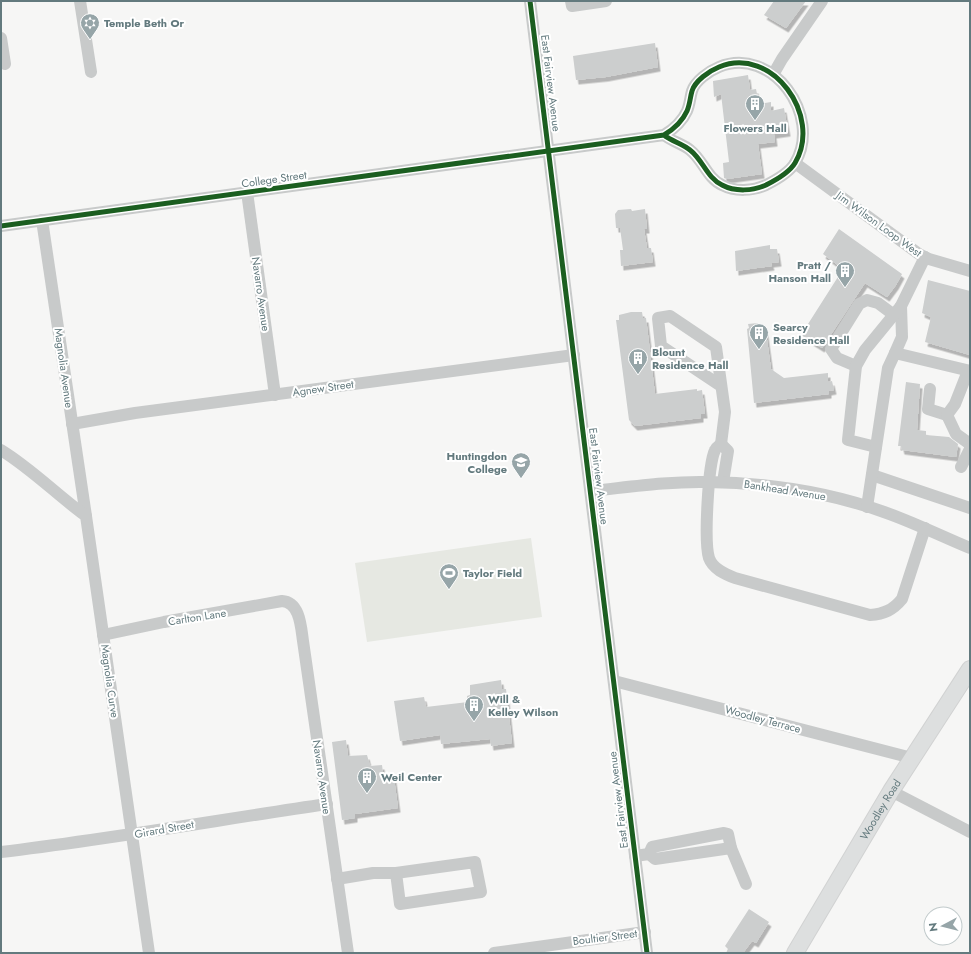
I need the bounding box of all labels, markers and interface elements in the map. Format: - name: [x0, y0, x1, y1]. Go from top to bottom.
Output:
- synagogue icon: Temple Beth Or: [79, 12, 101, 40]
- place label: Temple Beth Or: [104, 15, 184, 31]
- street label: East Fairview Avenue: [537, 34, 565, 133]
- building icon: Flowers Hall: [744, 93, 766, 121]
- place label: Flowers Hall: [723, 120, 787, 136]
- street label: College Street: [240, 166, 308, 191]
- street label: Jim Wilson Loop West: [831, 186, 925, 261]
- street label: Navarro Avenue: [248, 256, 274, 333]
- place label: Pratt / Hanson Hall: [768, 257, 831, 286]
- building icon: Pratt / Hanson Hall: [834, 260, 856, 288]
- place label: Searcy Residence Hall: [773, 319, 849, 348]
- building icon: Searcy Residence Hall: [748, 322, 770, 350]
- street label: Magnolia Avenue: [50, 327, 78, 409]
- place label: Blount Residence Hall: [652, 344, 728, 373]
- building icon: Blount Residence Hall: [627, 347, 649, 375]
- street label: Agnew Street: [291, 376, 355, 400]
- street label: East Fairview Avenue: [585, 427, 613, 526]
- place label: Huntingdon College: [447, 448, 507, 477]
- school or university icon: Huntingdon College: [510, 451, 532, 479]
- street label: Bankhead Avenue: [743, 476, 827, 504]
- sports icon: Taylor Field: [438, 562, 460, 590]
- place label: Taylor Field: [463, 565, 522, 581]
- street label: Carlton Lane: [167, 604, 227, 629]
- street label: Magnolia Curve: [97, 643, 123, 719]
- place label: Will & Kelley Wilson: [488, 691, 558, 720]
- building icon: Will & Kelley Wilson: [463, 694, 485, 722]
- street label: Woodley Terrace: [723, 701, 803, 737]
- street label: Navarro Avenue: [309, 739, 335, 816]
- street label: East Fairview Avenue: [604, 750, 632, 849]
- building icon: Weil Center: [356, 766, 378, 794]
- place label: Weil Center: [381, 769, 443, 785]
- street label: Woodley Road: [856, 776, 905, 843]
- street label: Girard Street: [133, 816, 195, 842]
- north arrow: [923, 906, 963, 946]
- text: N: [925, 922, 942, 933]
- street label: Boultier Street: [572, 925, 639, 949]

